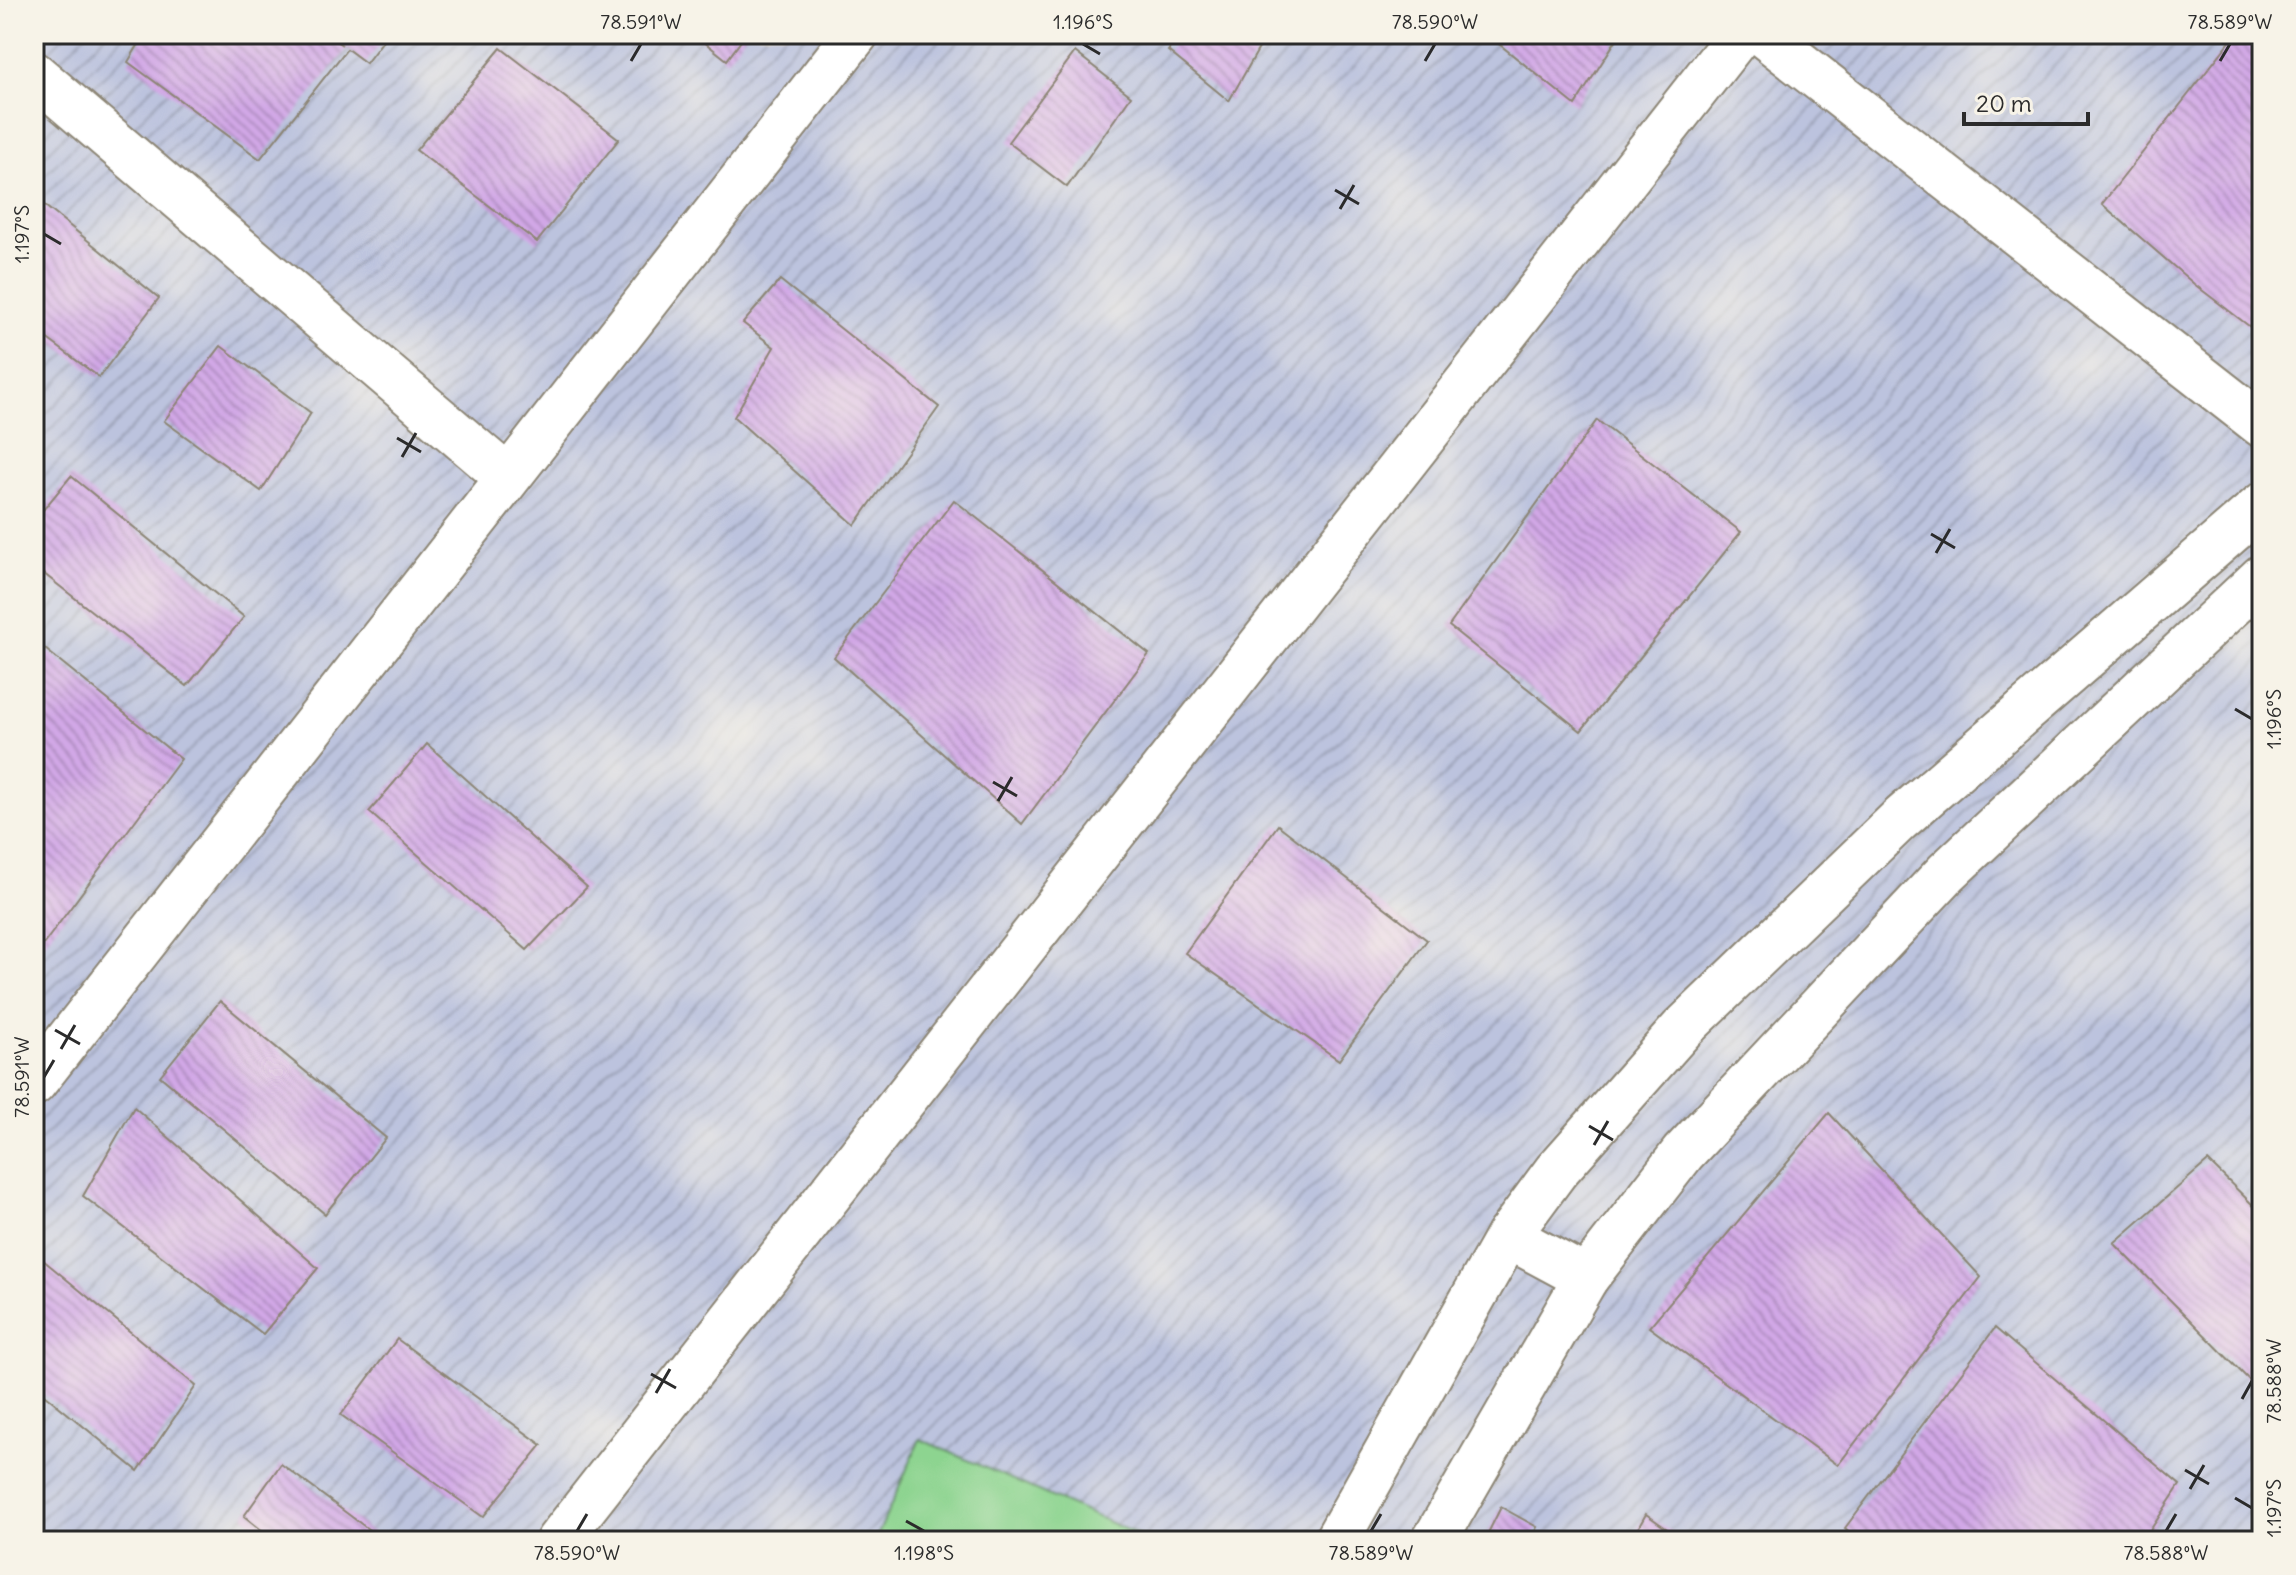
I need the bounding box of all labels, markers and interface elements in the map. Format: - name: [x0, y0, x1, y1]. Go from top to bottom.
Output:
- text: 78.591°W: [600, 9, 682, 34]
- text: 1.196°S: [1053, 9, 1113, 34]
- text: 78.590°W: [1392, 9, 1478, 34]
- text: 78.589°W: [2188, 9, 2272, 34]
- scale bar: [1964, 76, 2088, 126]
- text: 20 m: [1976, 88, 2032, 118]
- text: 1.197°S: [9, 205, 34, 263]
- text: 1.196°S: [2261, 689, 2286, 749]
- text: 78.591°W: [9, 1036, 34, 1118]
- text: 78.588°W: [2261, 1339, 2286, 1423]
- text: 1.197°S: [2261, 1479, 2286, 1537]
- text: 78.590°W: [534, 1540, 620, 1565]
- text: 1.198°S: [894, 1540, 954, 1565]
- text: 78.589°W: [1329, 1540, 1413, 1565]
- text: 78.588°W: [2124, 1540, 2208, 1565]

